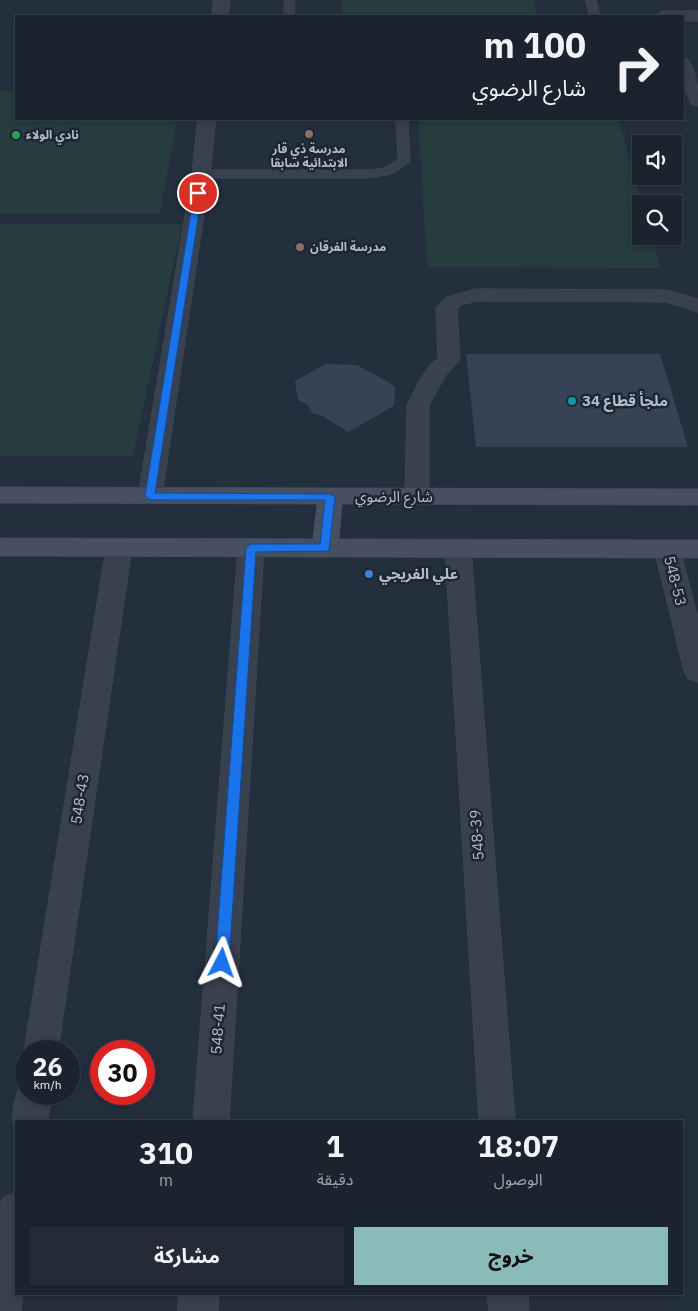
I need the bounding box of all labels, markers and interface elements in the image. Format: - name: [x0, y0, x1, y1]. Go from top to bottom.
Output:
- text: 100 m: [483, 22, 586, 68]
- icon: right: [604, 35, 669, 100]
- text: شارع الرضوي: [472, 73, 586, 102]
- place label: نادي الولاء: [26, 127, 79, 145]
- marker: مدرسة ذي قار الابتدائية سابقا: [303, 128, 315, 140]
- marker: نادي الولاء: [10, 129, 22, 141]
- map controls: [632, 135, 682, 245]
- button: sound: [632, 135, 682, 185]
- place label: مدرسة ذي قار الابتدائية سابقا: [270, 141, 348, 170]
- pin: [177, 172, 219, 214]
- icon: arrive: [184, 179, 212, 207]
- button: search: [632, 195, 682, 245]
- place label: مدرسة الفرقان: [310, 239, 386, 254]
- marker: مدرسة الفرقان: [294, 241, 306, 253]
- place label: ملجأ قطاع 34: [582, 391, 668, 412]
- marker: ملجأ قطاع 34: [566, 395, 578, 407]
- street label: شارع الرضوي: [355, 487, 433, 509]
- street label: 548-53: [660, 554, 691, 608]
- place label: علي الفريجي: [379, 564, 458, 585]
- marker: علي الفريجي: [363, 568, 375, 580]
- street label: 548-43: [66, 772, 93, 826]
- street label: 548-39: [465, 809, 488, 861]
- position arrow: [195, 936, 247, 988]
- street label: 548-41: [206, 1003, 229, 1055]
- speed limit sign: 30: [90, 1040, 155, 1105]
- text: 26: [32, 1050, 63, 1083]
- text: km/h: [33, 1077, 62, 1092]
- text: 1: [326, 1126, 344, 1165]
- text: 18:07: [477, 1126, 559, 1165]
- text: 310: [139, 1133, 193, 1172]
- text: دقيقة: [317, 1169, 353, 1189]
- text: الوصول: [494, 1169, 542, 1189]
- text: m: [159, 1170, 173, 1190]
- button: مشاركة: [30, 1227, 344, 1285]
- button: خروج: [354, 1227, 668, 1285]

